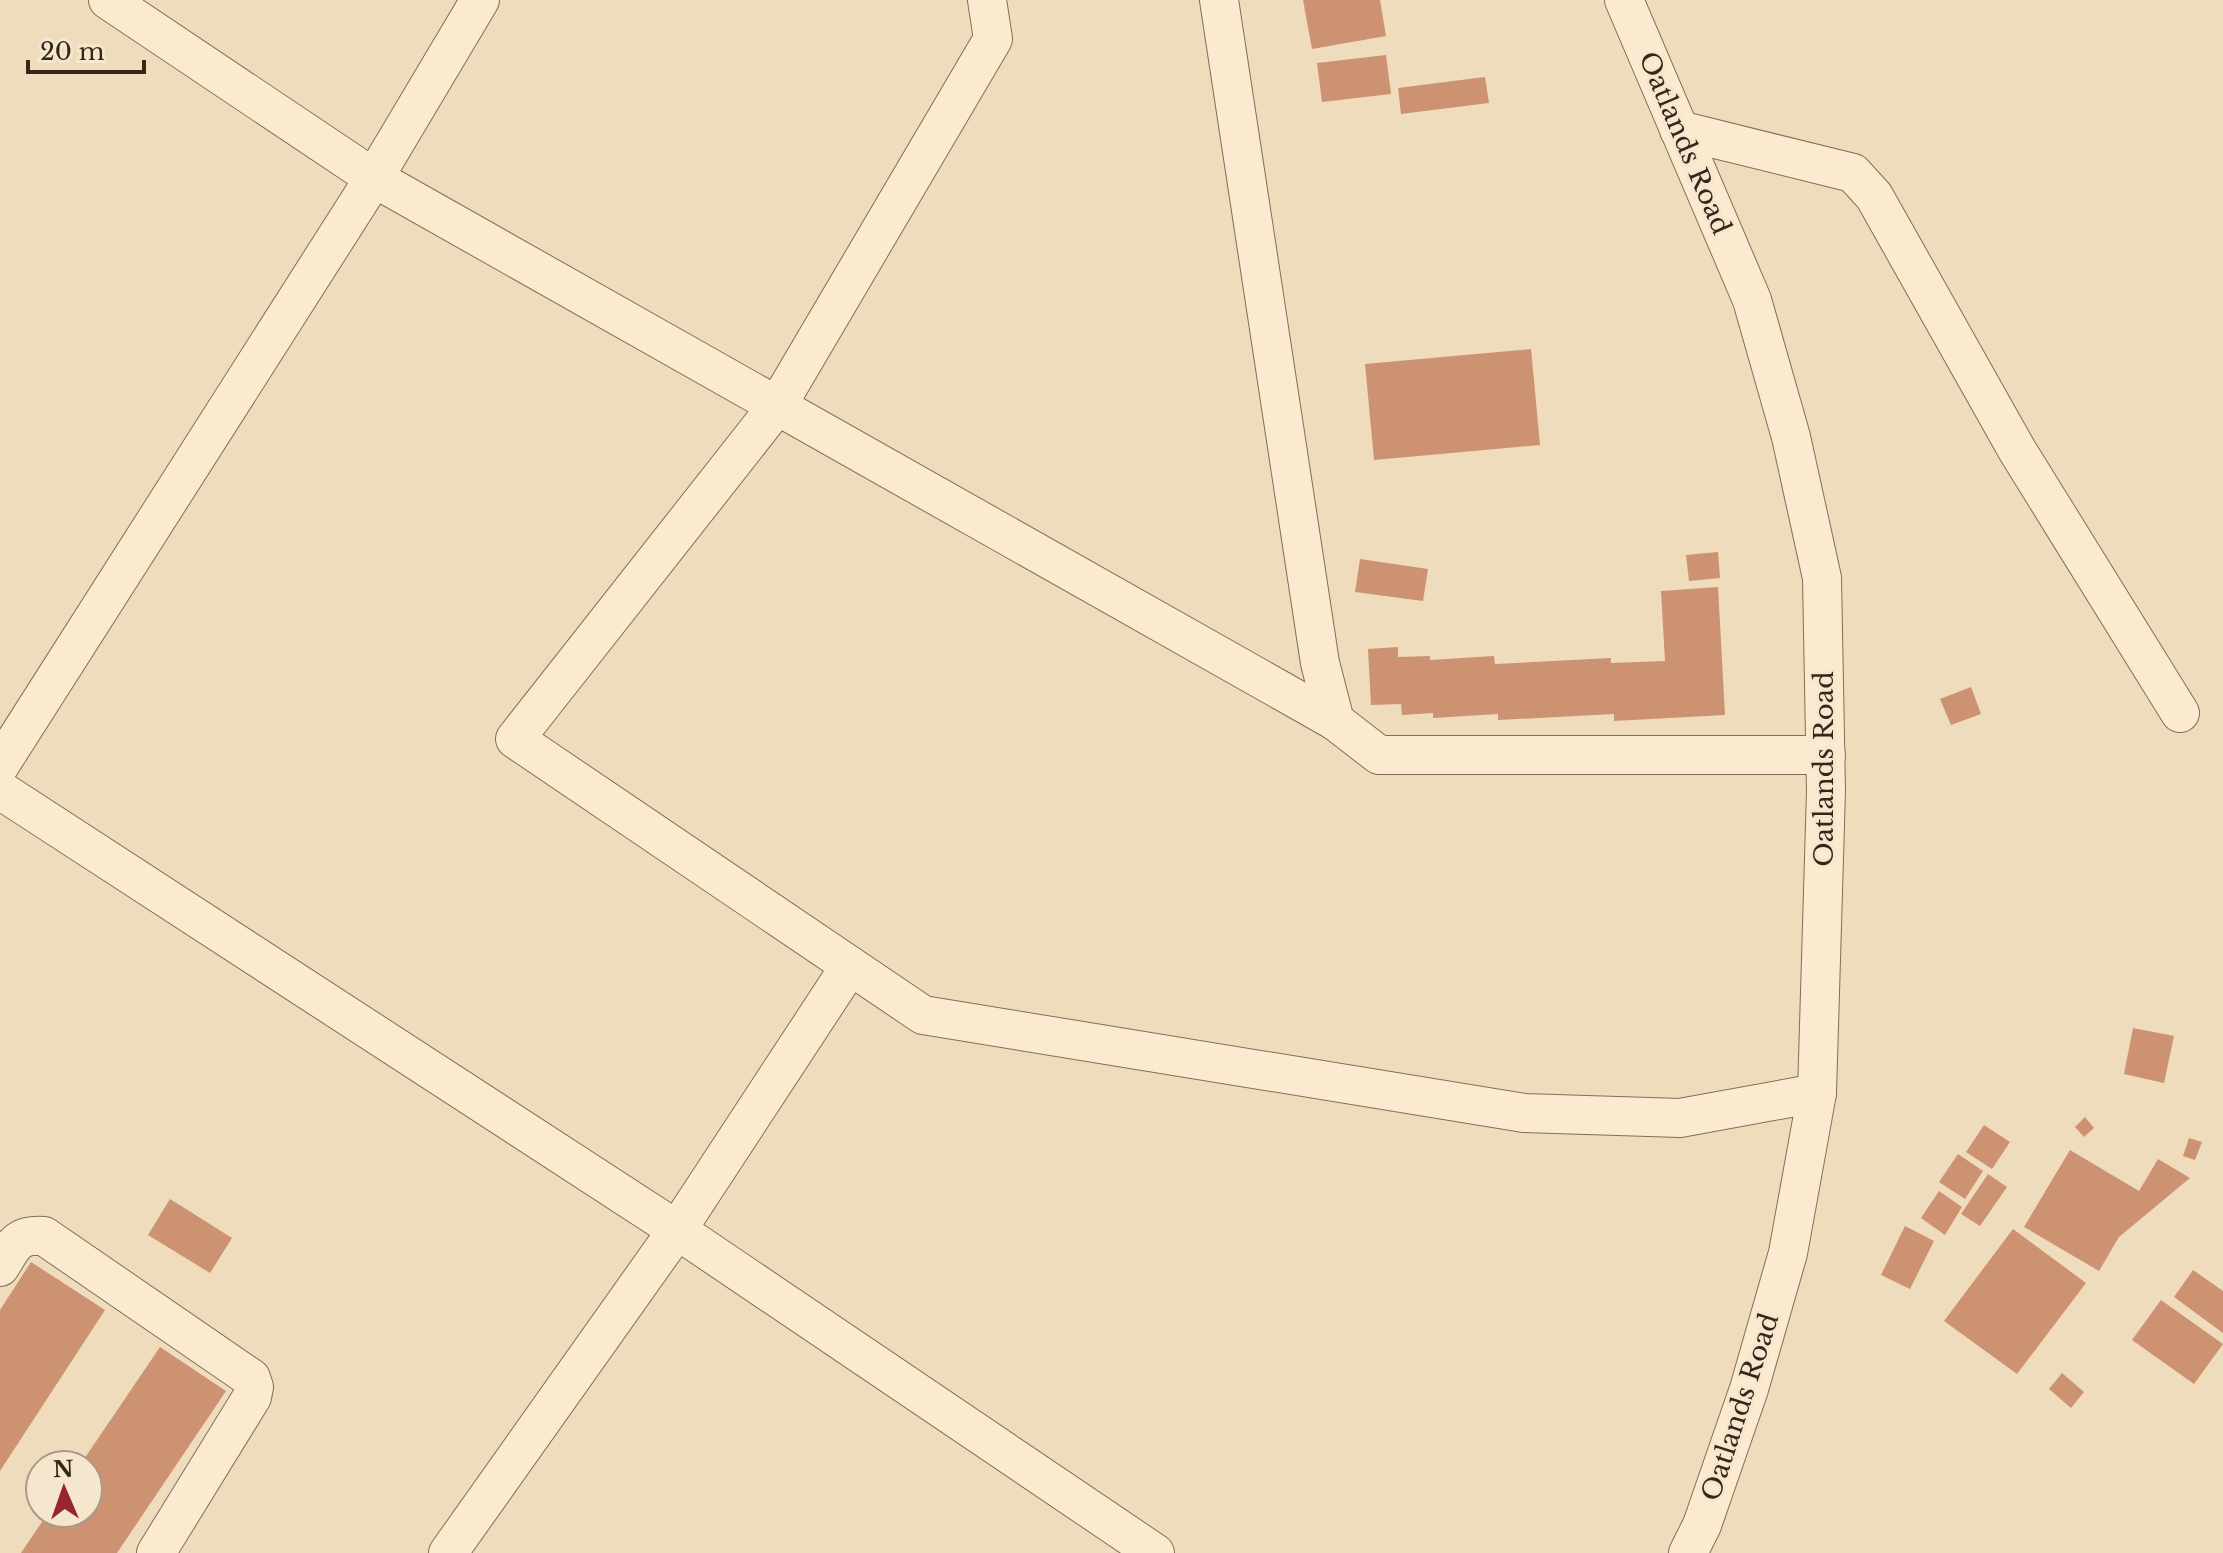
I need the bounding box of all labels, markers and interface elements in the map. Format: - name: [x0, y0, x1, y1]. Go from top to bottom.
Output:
- scale bar: [28, 24, 144, 74]
- text: 20 m: [40, 37, 105, 66]
- street label: Oatlands Road: [1632, 47, 1738, 239]
- street label: Oatlands Road: [1808, 671, 1840, 867]
- street label: Oatlands Road: [1695, 1309, 1785, 1505]
- north arrow: [24, 1449, 104, 1529]
- text: N: [53, 1456, 74, 1483]

